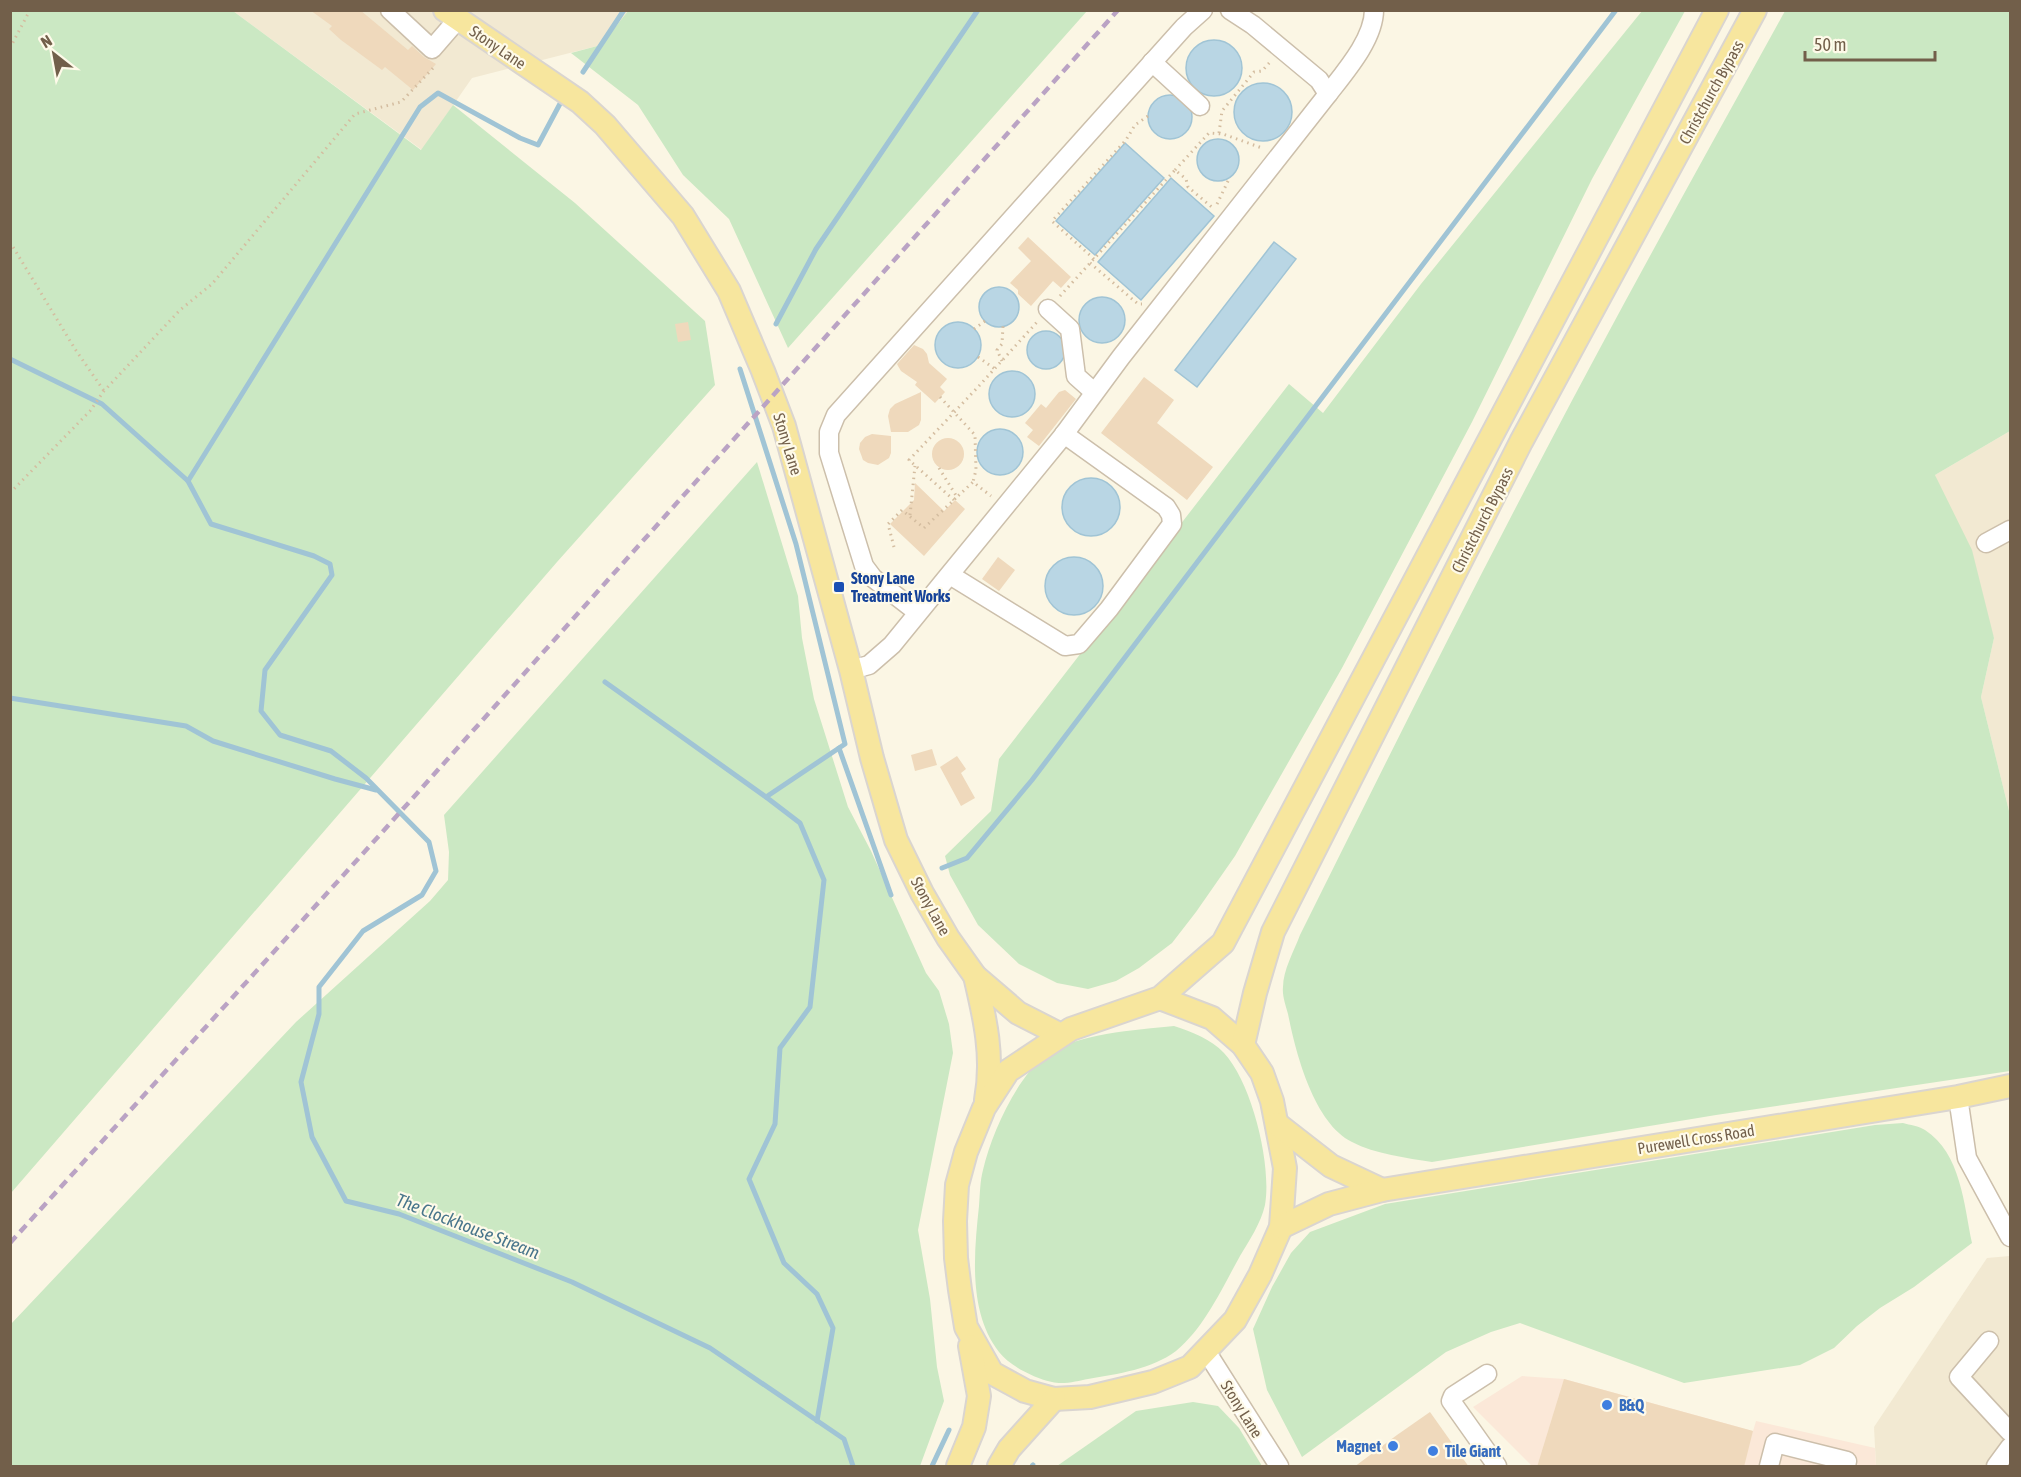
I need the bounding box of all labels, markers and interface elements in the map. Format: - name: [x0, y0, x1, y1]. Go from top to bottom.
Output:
- street label: Stony Lane: [466, 22, 530, 73]
- north arrow: [24, 24, 84, 84]
- scale bar: [1805, 24, 1936, 62]
- text: N: [38, 31, 55, 51]
- text: 50 m: [1814, 34, 1846, 55]
- street label: Christchurch Bypass: [1675, 37, 1748, 148]
- street label: Stony Lane: [769, 411, 806, 477]
- street label: Christchurch Bypass: [1448, 464, 1517, 576]
- place label: Stony Lane Treatment Works: [851, 569, 951, 605]
- marker: Stony Lane Treatment Works: [832, 580, 846, 594]
- street label: Stony Lane: [907, 874, 954, 939]
- street label: Purewell Cross Road: [1636, 1121, 1756, 1157]
- water label: The Clockhouse Stream: [393, 1189, 543, 1263]
- street label: Stony Lane: [1217, 1377, 1267, 1441]
- place label: B&Q: [1619, 1396, 1645, 1414]
- marker: B&Q: [1600, 1398, 1614, 1412]
- place label: Magnet: [1336, 1437, 1381, 1455]
- marker: Magnet: [1386, 1439, 1400, 1453]
- place label: Tile Giant: [1445, 1442, 1501, 1460]
- marker: Tile Giant: [1426, 1444, 1440, 1458]

